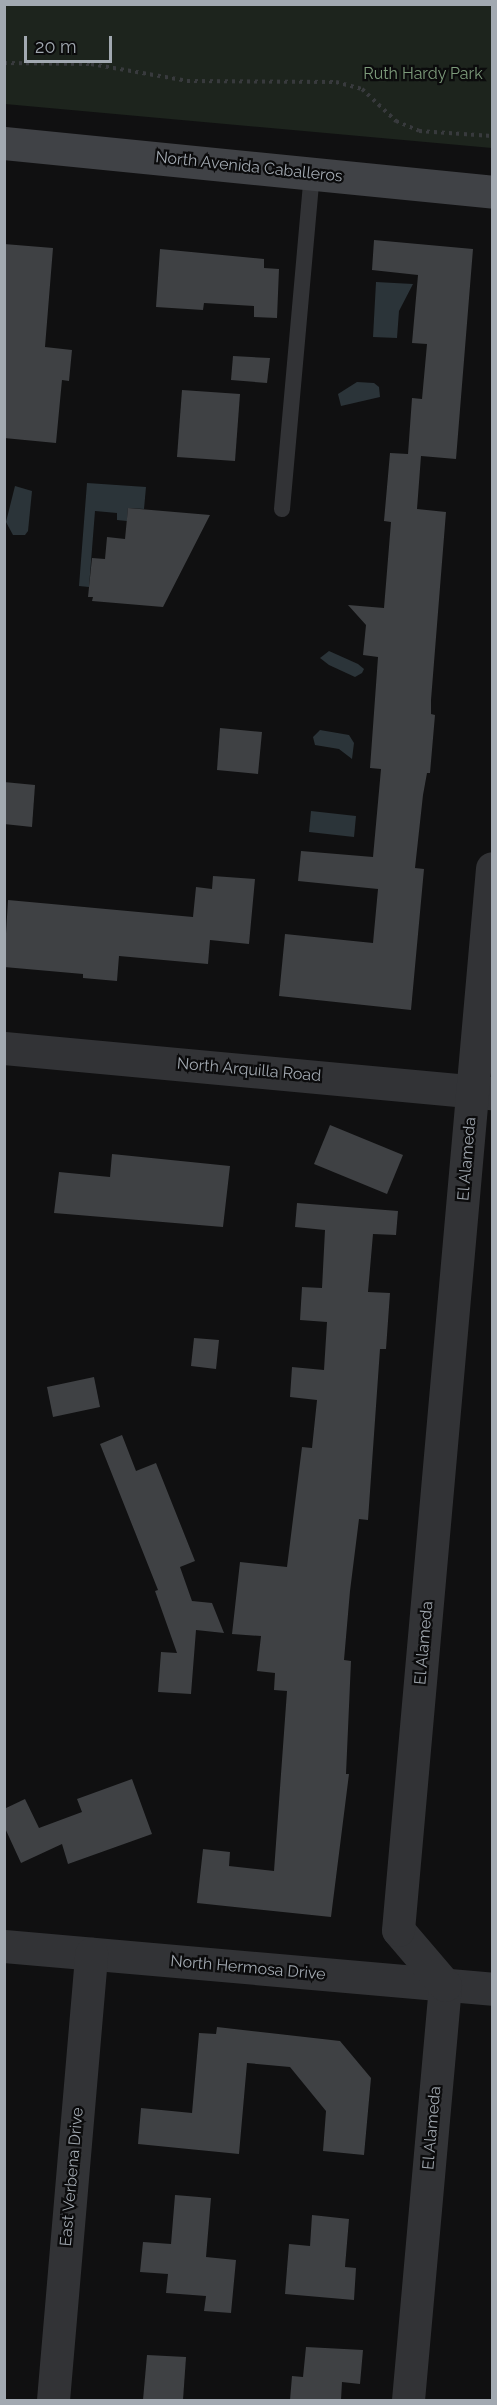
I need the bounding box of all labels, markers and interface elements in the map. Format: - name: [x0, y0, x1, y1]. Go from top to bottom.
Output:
- scale bar: [27, 24, 116, 62]
- text: 20 m: [35, 36, 77, 57]
- park label: Ruth Hardy Park: [363, 64, 483, 84]
- street label: North Avenida Caballeros: [154, 148, 344, 186]
- street label: North Arquilla Road: [176, 1054, 322, 1086]
- street label: El Alameda: [454, 1116, 480, 1202]
- street label: El Alameda: [411, 1600, 437, 1686]
- street label: North Hermosa Drive: [170, 1952, 326, 1984]
- street label: El Alameda: [419, 2085, 445, 2171]
- street label: East Verbena Drive: [56, 2106, 88, 2248]

